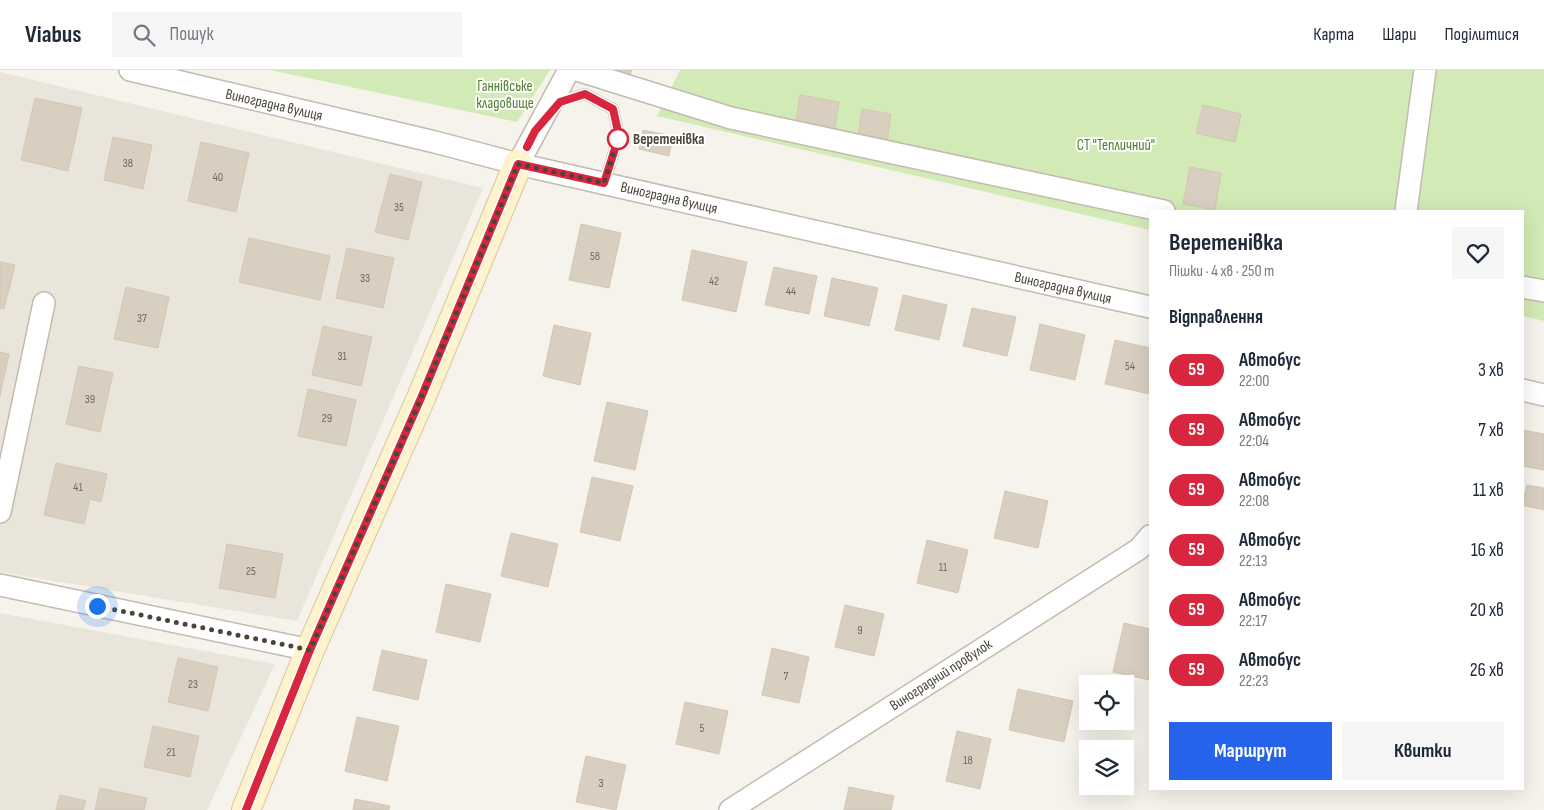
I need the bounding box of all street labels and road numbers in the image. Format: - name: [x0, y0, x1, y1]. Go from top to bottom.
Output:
- street label: Виноградна вулиця: [224, 85, 325, 125]
- street label: Виноградна вулиця: [619, 178, 720, 218]
- street label: Виноградна вулиця: [1013, 268, 1114, 308]
- street label: Виноградний провулок: [886, 635, 996, 715]

